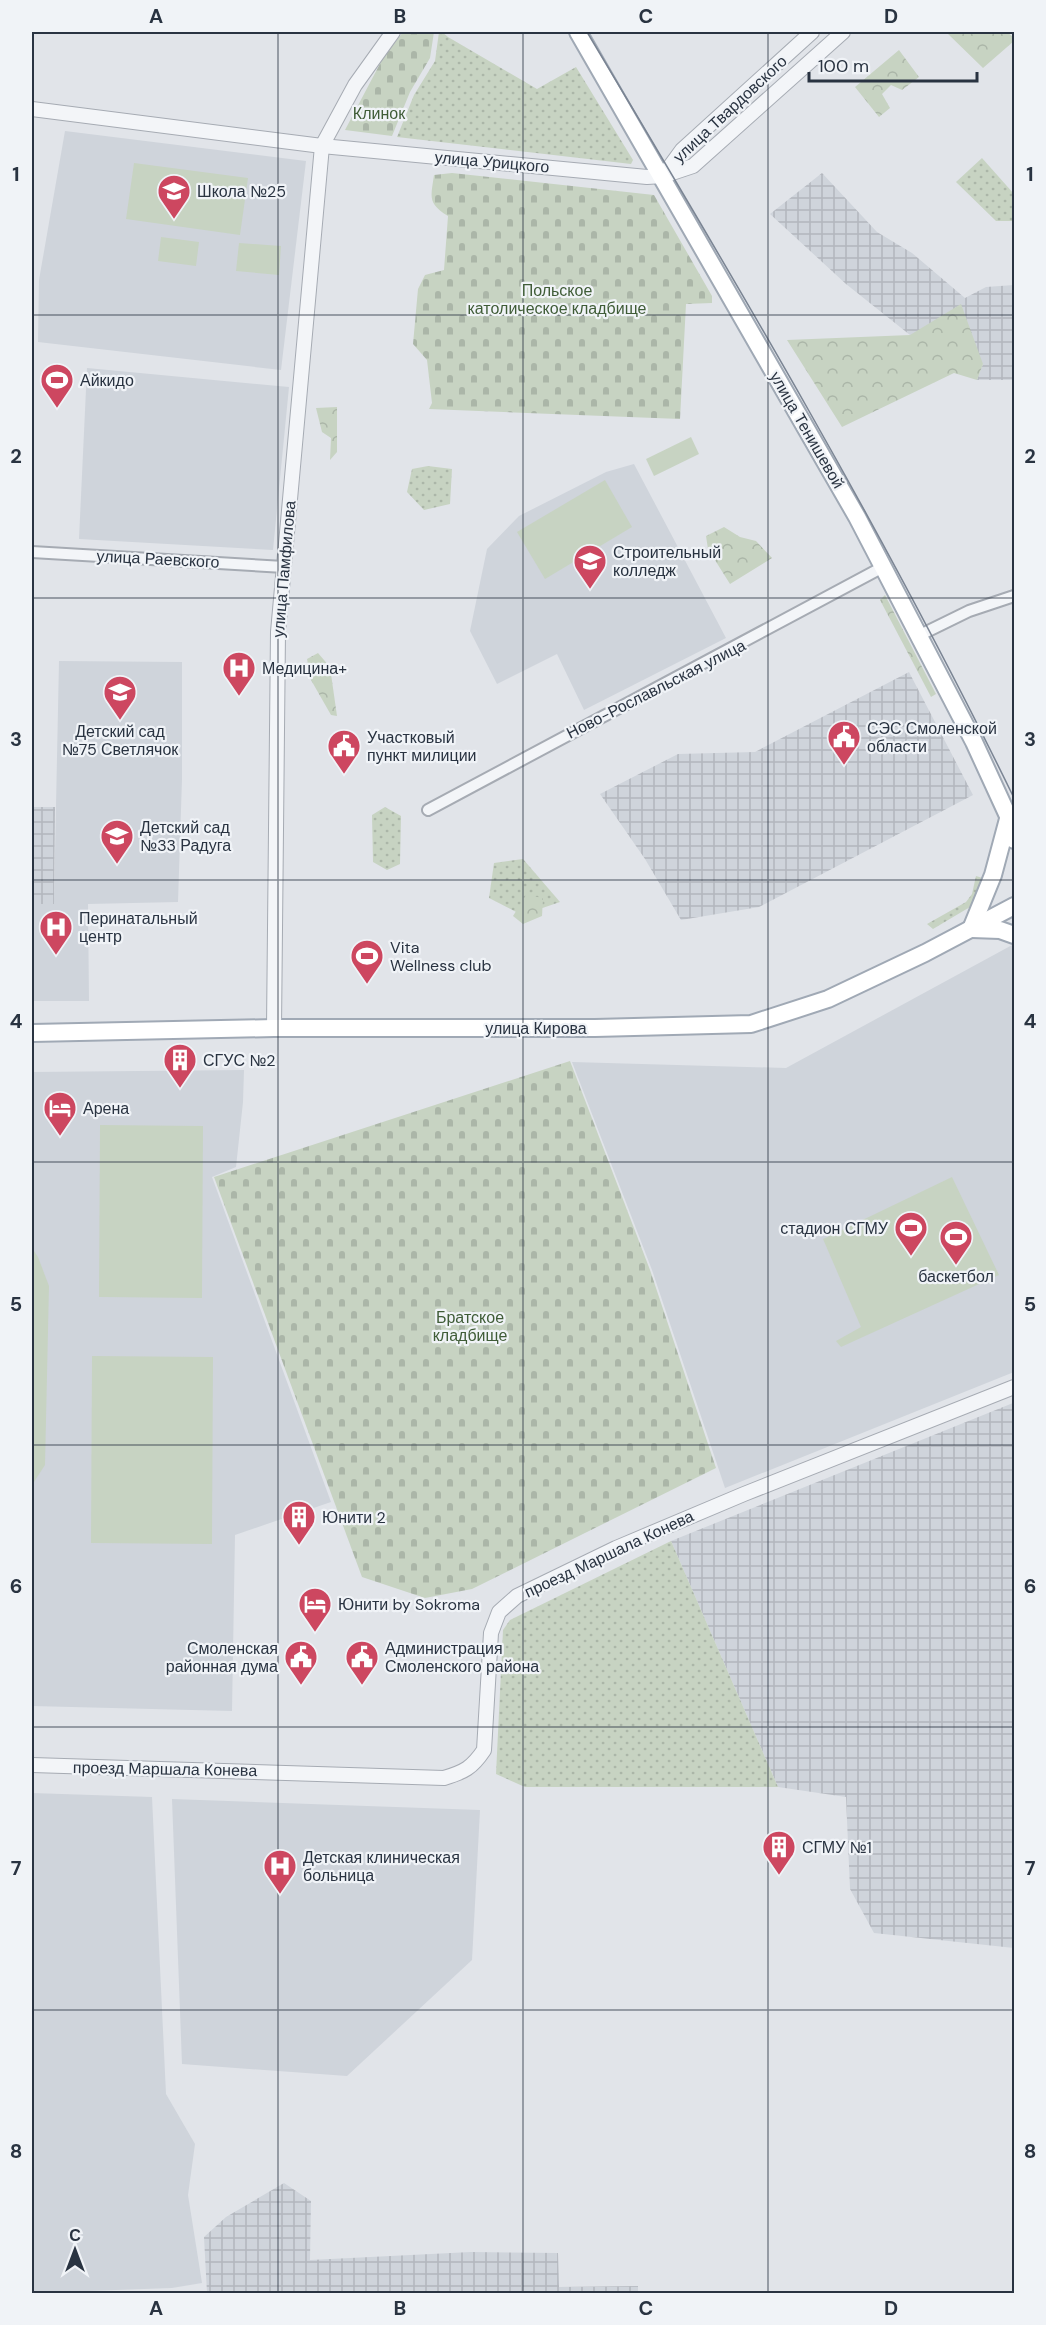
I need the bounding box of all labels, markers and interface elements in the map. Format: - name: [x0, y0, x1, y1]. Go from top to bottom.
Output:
- text: A: [149, 3, 163, 29]
- text: B: [394, 3, 406, 29]
- text: C: [639, 3, 653, 29]
- text: D: [884, 3, 898, 29]
- scale bar: [809, 45, 977, 83]
- street label: улица Твардовского: [669, 51, 791, 167]
- text: 100 m: [818, 54, 869, 78]
- park label: Клинок: [353, 103, 406, 124]
- street label: улица Урицкого: [434, 147, 550, 177]
- text: 1: [12, 161, 20, 187]
- text: 1: [1026, 161, 1034, 187]
- school or university icon: Школа №25: [156, 173, 192, 220]
- place label: Школа №25: [197, 181, 286, 202]
- park label: Польское католическое кладбище: [467, 280, 647, 319]
- sports icon: Айкидо: [39, 362, 75, 409]
- street label: улица Тенишевой: [765, 368, 849, 492]
- place label: Айкидо: [80, 370, 134, 391]
- text: 2: [10, 443, 22, 469]
- text: 2: [1024, 443, 1036, 469]
- street label: улица Памфилова: [268, 500, 300, 638]
- place label: Строительный колледж: [613, 542, 721, 581]
- school or university icon: Строительный колледж: [572, 543, 608, 590]
- street label: улица Раевского: [96, 545, 220, 573]
- street label: Ново-Рославльская улица: [563, 635, 749, 743]
- hospital icon: Медицина+: [221, 650, 257, 697]
- place label: Медицина+: [262, 658, 347, 679]
- school or university icon: Детский сад №75 Светлячок: [102, 674, 138, 721]
- place label: СЭС Смоленской области: [867, 718, 997, 757]
- public building icon: СЭС Смоленской области: [826, 719, 862, 766]
- place label: Детский сад №75 Светлячок: [62, 721, 179, 760]
- text: 3: [10, 726, 22, 752]
- text: 3: [1024, 726, 1036, 752]
- place label: Участковый пункт милиции: [367, 727, 477, 766]
- public building icon: Участковый пункт милиции: [326, 728, 362, 775]
- place label: Детский сад №33 Радуга: [140, 817, 231, 856]
- school or university icon: Детский сад №33 Радуга: [99, 818, 135, 865]
- place label: Перинатальный центр: [79, 908, 198, 947]
- hospital icon: Перинатальный центр: [38, 909, 74, 956]
- place label: Vita Wellness club: [390, 937, 491, 976]
- sports icon: Vita Wellness club: [349, 938, 385, 985]
- text: 4: [10, 1008, 23, 1034]
- text: 4: [1024, 1008, 1037, 1034]
- street label: улица Кирова: [485, 1018, 587, 1039]
- building icon: СГУС №2: [162, 1042, 198, 1089]
- place label: СГУС №2: [203, 1050, 276, 1071]
- hotel icon: Арена: [42, 1090, 78, 1137]
- place label: Арена: [83, 1098, 129, 1119]
- sports icon: стадион СГМУ: [893, 1210, 929, 1257]
- place label: стадион СГМУ: [780, 1218, 889, 1239]
- sports icon: баскетбол: [938, 1219, 974, 1266]
- place label: баскетбол: [918, 1266, 994, 1287]
- text: 5: [10, 1291, 22, 1317]
- text: 5: [1024, 1291, 1036, 1317]
- park label: Братское кладбище: [433, 1307, 507, 1346]
- building icon: Юнити 2: [281, 1499, 317, 1546]
- street label: проезд Маршала Конева: [521, 1506, 697, 1602]
- place label: Юнити 2: [322, 1507, 386, 1528]
- text: 6: [10, 1573, 22, 1599]
- text: 6: [1024, 1573, 1036, 1599]
- hotel icon: Юнити by Sokroma: [297, 1586, 333, 1633]
- place label: Юнити by Sokroma: [338, 1594, 480, 1615]
- place label: Смоленская районная дума: [166, 1638, 278, 1677]
- place label: Администрация Смоленского района: [385, 1638, 539, 1677]
- public building icon: Смоленская районная дума: [283, 1639, 319, 1686]
- public building icon: Администрация Смоленского района: [344, 1639, 380, 1686]
- street label: проезд Маршала Конева: [73, 1757, 257, 1781]
- building icon: СГМУ №1: [761, 1829, 797, 1876]
- place label: СГМУ №1: [802, 1837, 872, 1858]
- place label: Детская клиническая больница: [303, 1847, 460, 1886]
- hospital icon: Детская клиническая больница: [262, 1848, 298, 1895]
- text: 7: [11, 1855, 22, 1881]
- text: 7: [1025, 1855, 1036, 1881]
- text: 8: [10, 2138, 22, 2164]
- text: 8: [1024, 2138, 1036, 2164]
- north arrow: [45, 2220, 105, 2280]
- text: С: [69, 2225, 81, 2246]
- text: A: [149, 2295, 163, 2321]
- text: B: [394, 2295, 406, 2321]
- text: C: [639, 2295, 653, 2321]
- text: D: [884, 2295, 898, 2321]

